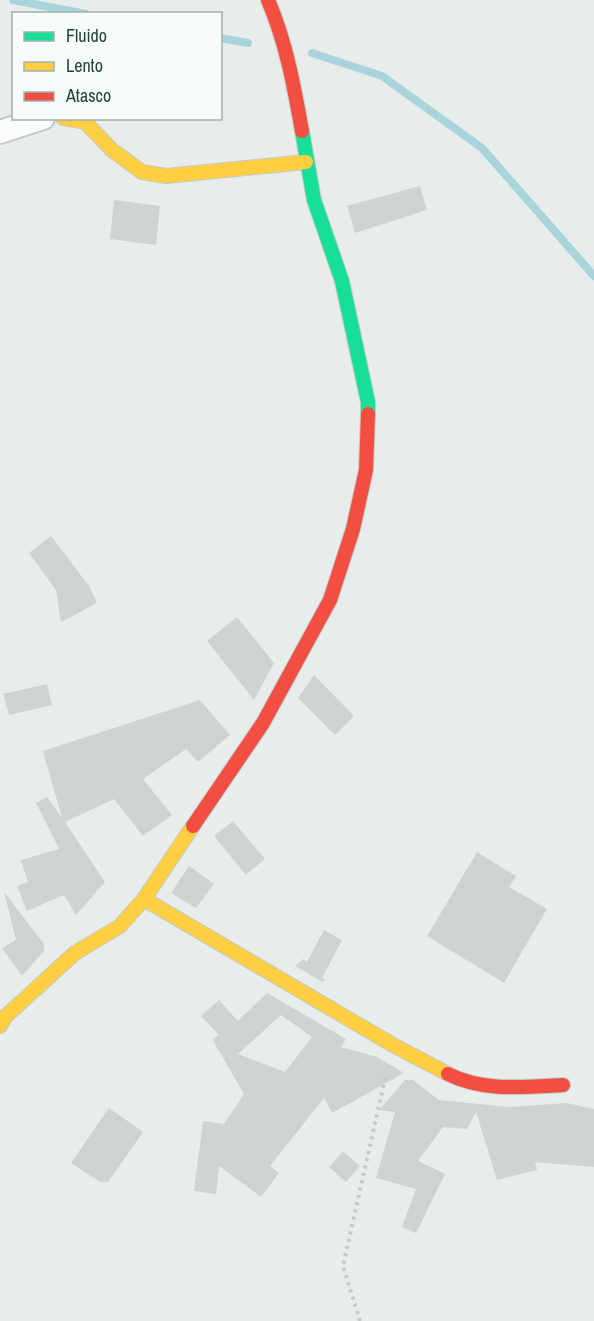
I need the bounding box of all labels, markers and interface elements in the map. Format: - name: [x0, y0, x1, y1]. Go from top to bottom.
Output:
- legend: [12, 12, 222, 120]
- text: Fluido: [66, 23, 107, 48]
- text: Lento: [66, 53, 103, 78]
- text: Atasco: [65, 83, 111, 108]

